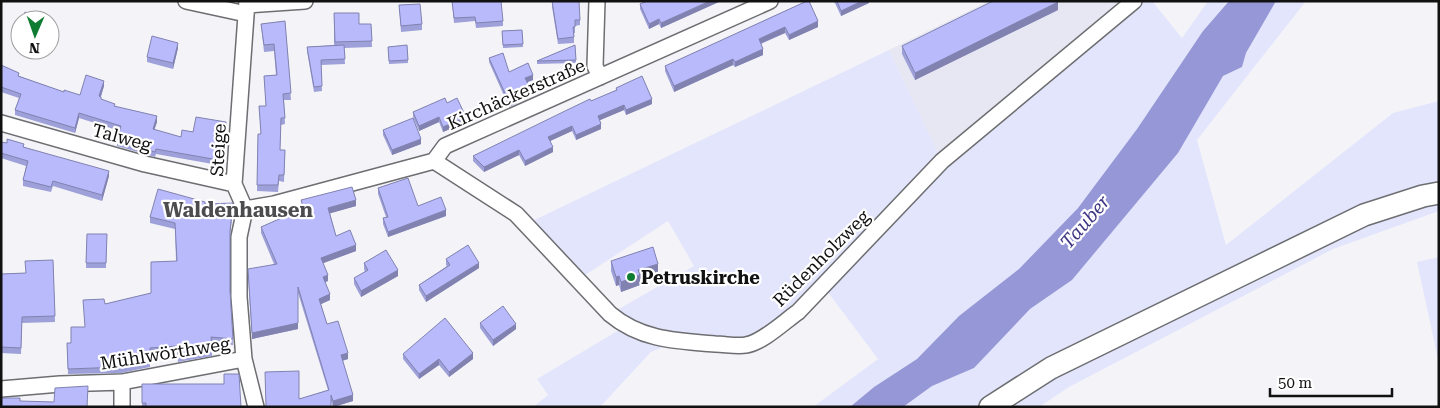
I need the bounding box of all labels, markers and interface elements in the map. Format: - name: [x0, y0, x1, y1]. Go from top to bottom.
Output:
- north arrow: [10, 10, 60, 60]
- text: N: [29, 40, 40, 56]
- street label: Kirchäckerstraße: [444, 54, 588, 134]
- street label: Talweg: [90, 119, 155, 155]
- street label: Steige: [206, 123, 230, 177]
- water label: Tauber: [1055, 190, 1115, 254]
- district label: Waldenhausen: [163, 198, 314, 222]
- street label: Rüdenholzweg: [768, 205, 874, 311]
- place label: Petruskirche: [641, 267, 760, 288]
- marker: Petruskirche: [625, 271, 637, 283]
- street label: Mühlwörthweg: [99, 332, 232, 374]
- scale bar: [1270, 366, 1392, 398]
- text: 50 m: [1278, 374, 1313, 392]

